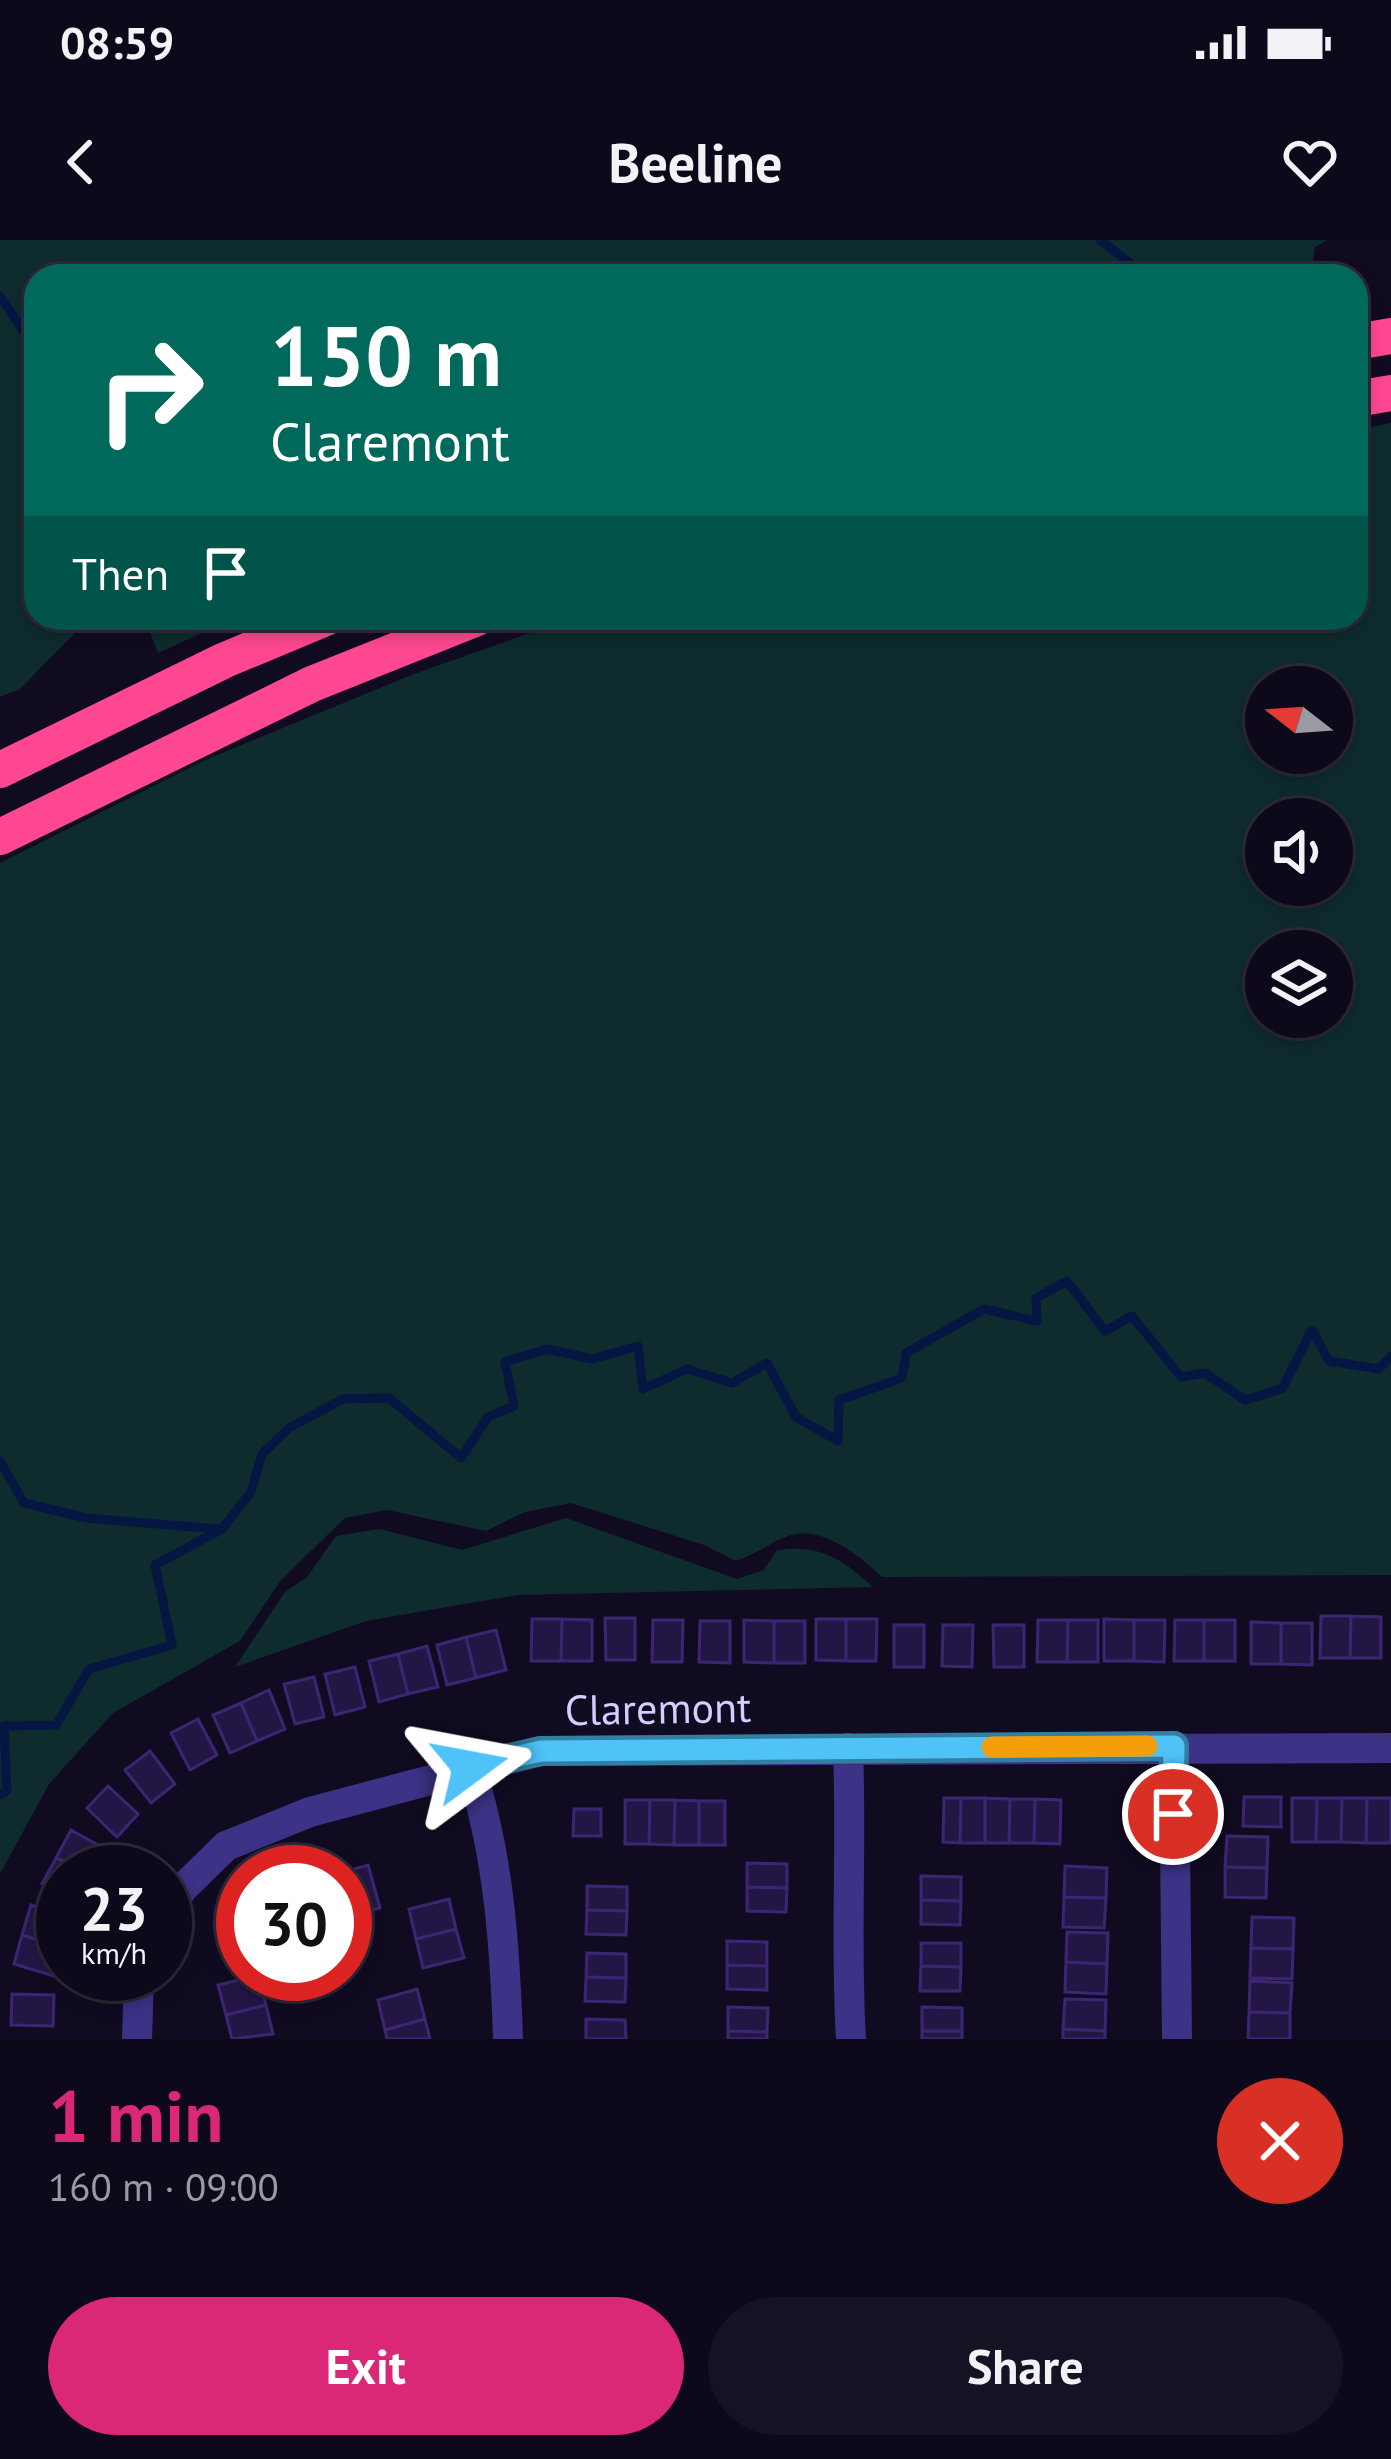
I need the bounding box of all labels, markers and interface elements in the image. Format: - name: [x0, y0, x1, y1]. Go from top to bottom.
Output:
- text: 08:59: [60, 13, 174, 71]
- text: Beeline: [609, 127, 782, 197]
- icon: back: [48, 129, 114, 195]
- icon: heart: [1277, 129, 1343, 195]
- text: 150 m: [270, 300, 502, 409]
- icon: right: [72, 312, 228, 468]
- text: Claremont: [270, 406, 510, 476]
- icon: arrive: [193, 540, 259, 606]
- text: Then: [72, 544, 169, 602]
- north arrow: [1245, 666, 1353, 774]
- map controls: [1245, 666, 1353, 1038]
- button: sound: [1245, 798, 1353, 906]
- button: layers: [1245, 930, 1353, 1038]
- street label: Claremont: [564, 1679, 752, 1737]
- position arrow: [407, 1704, 533, 1830]
- pin: [1122, 1763, 1224, 1865]
- icon: arrive: [1140, 1781, 1206, 1847]
- speed limit sign: 30: [216, 1845, 372, 2001]
- text: 23: [80, 1869, 148, 1947]
- text: km/h: [81, 1933, 147, 1972]
- text: 1 min: [48, 2069, 224, 2162]
- button: close: [1217, 2078, 1343, 2204]
- text: 160 m · 09:00: [48, 2161, 279, 2212]
- button: Exit: [48, 2297, 684, 2435]
- button: Share: [708, 2297, 1343, 2435]

